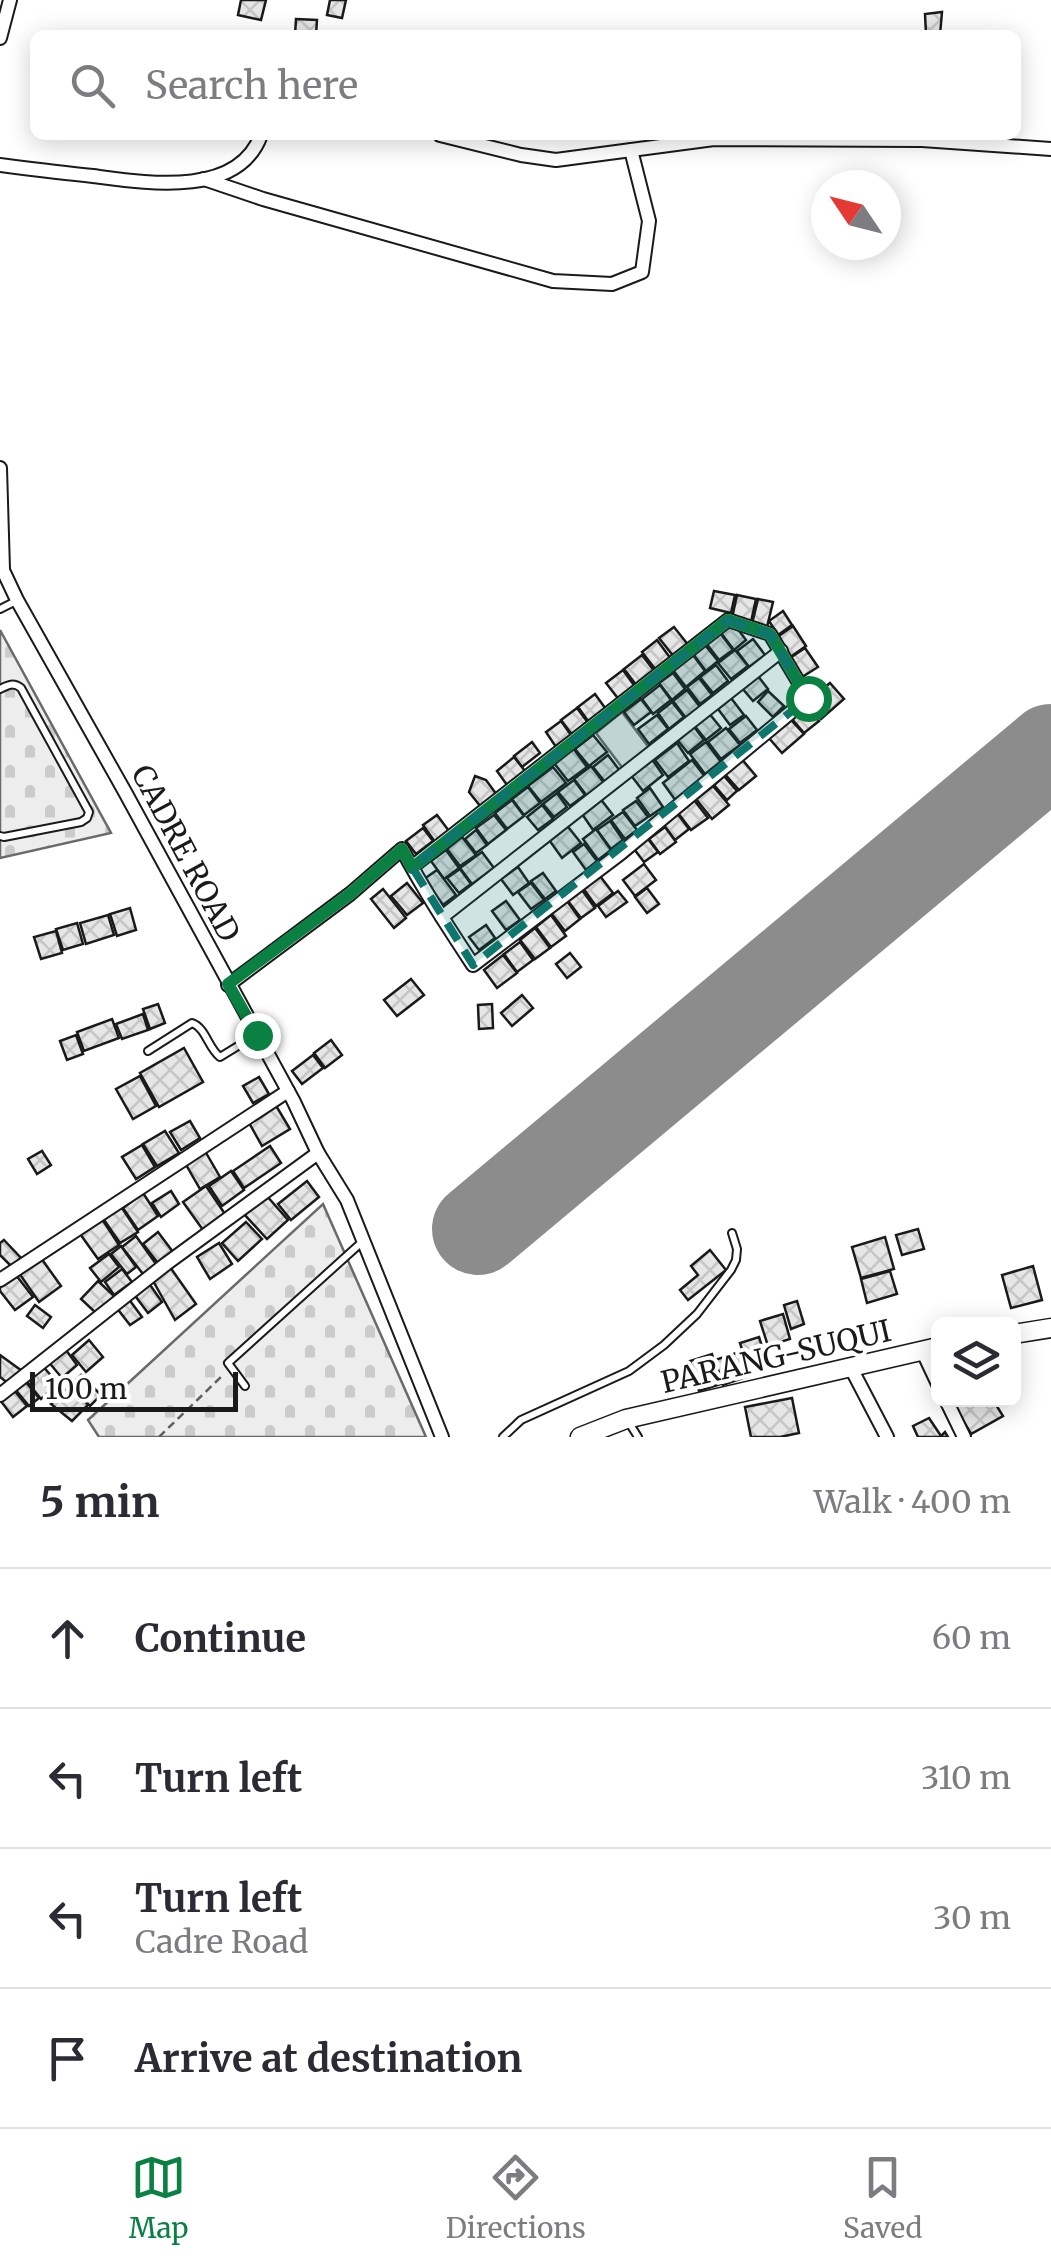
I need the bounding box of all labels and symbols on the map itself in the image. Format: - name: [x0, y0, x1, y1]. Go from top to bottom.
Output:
- north arrow: [811, 170, 901, 260]
- route start: [786, 676, 832, 722]
- street label: CADRE ROAD: [123, 758, 249, 948]
- route end: [235, 1013, 281, 1059]
- street label: PARANG-SUQUI: [657, 1311, 895, 1401]
- scale bar: [30, 1367, 238, 1412]

